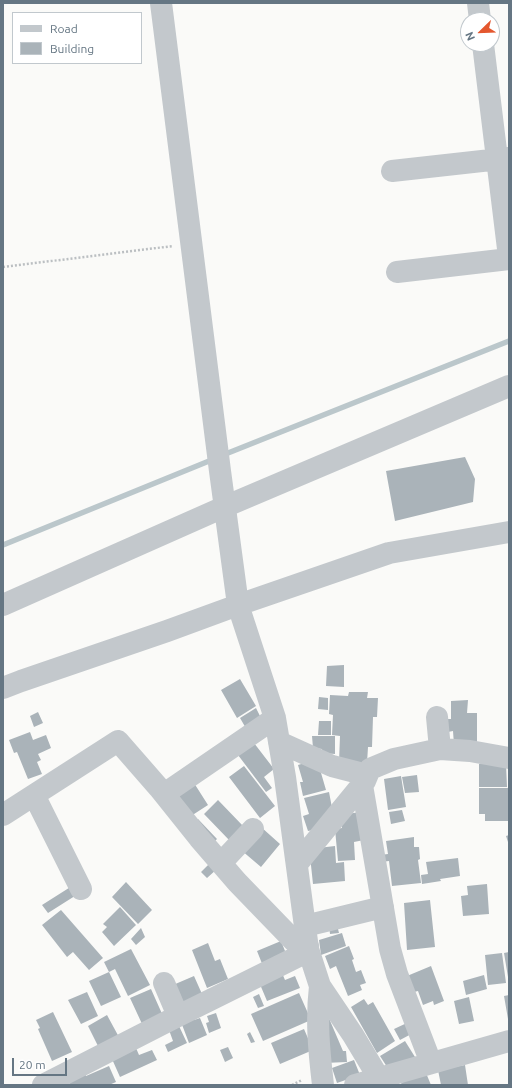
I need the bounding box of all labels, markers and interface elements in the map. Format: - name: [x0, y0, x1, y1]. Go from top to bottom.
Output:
- legend: [12, 12, 142, 64]
- north arrow: [460, 12, 500, 52]
- text: Road: [50, 22, 78, 35]
- text: N: [463, 30, 477, 42]
- text: Building: [50, 42, 94, 55]
- scale bar: [14, 1050, 69, 1076]
- text: 20 m: [19, 1058, 46, 1071]

